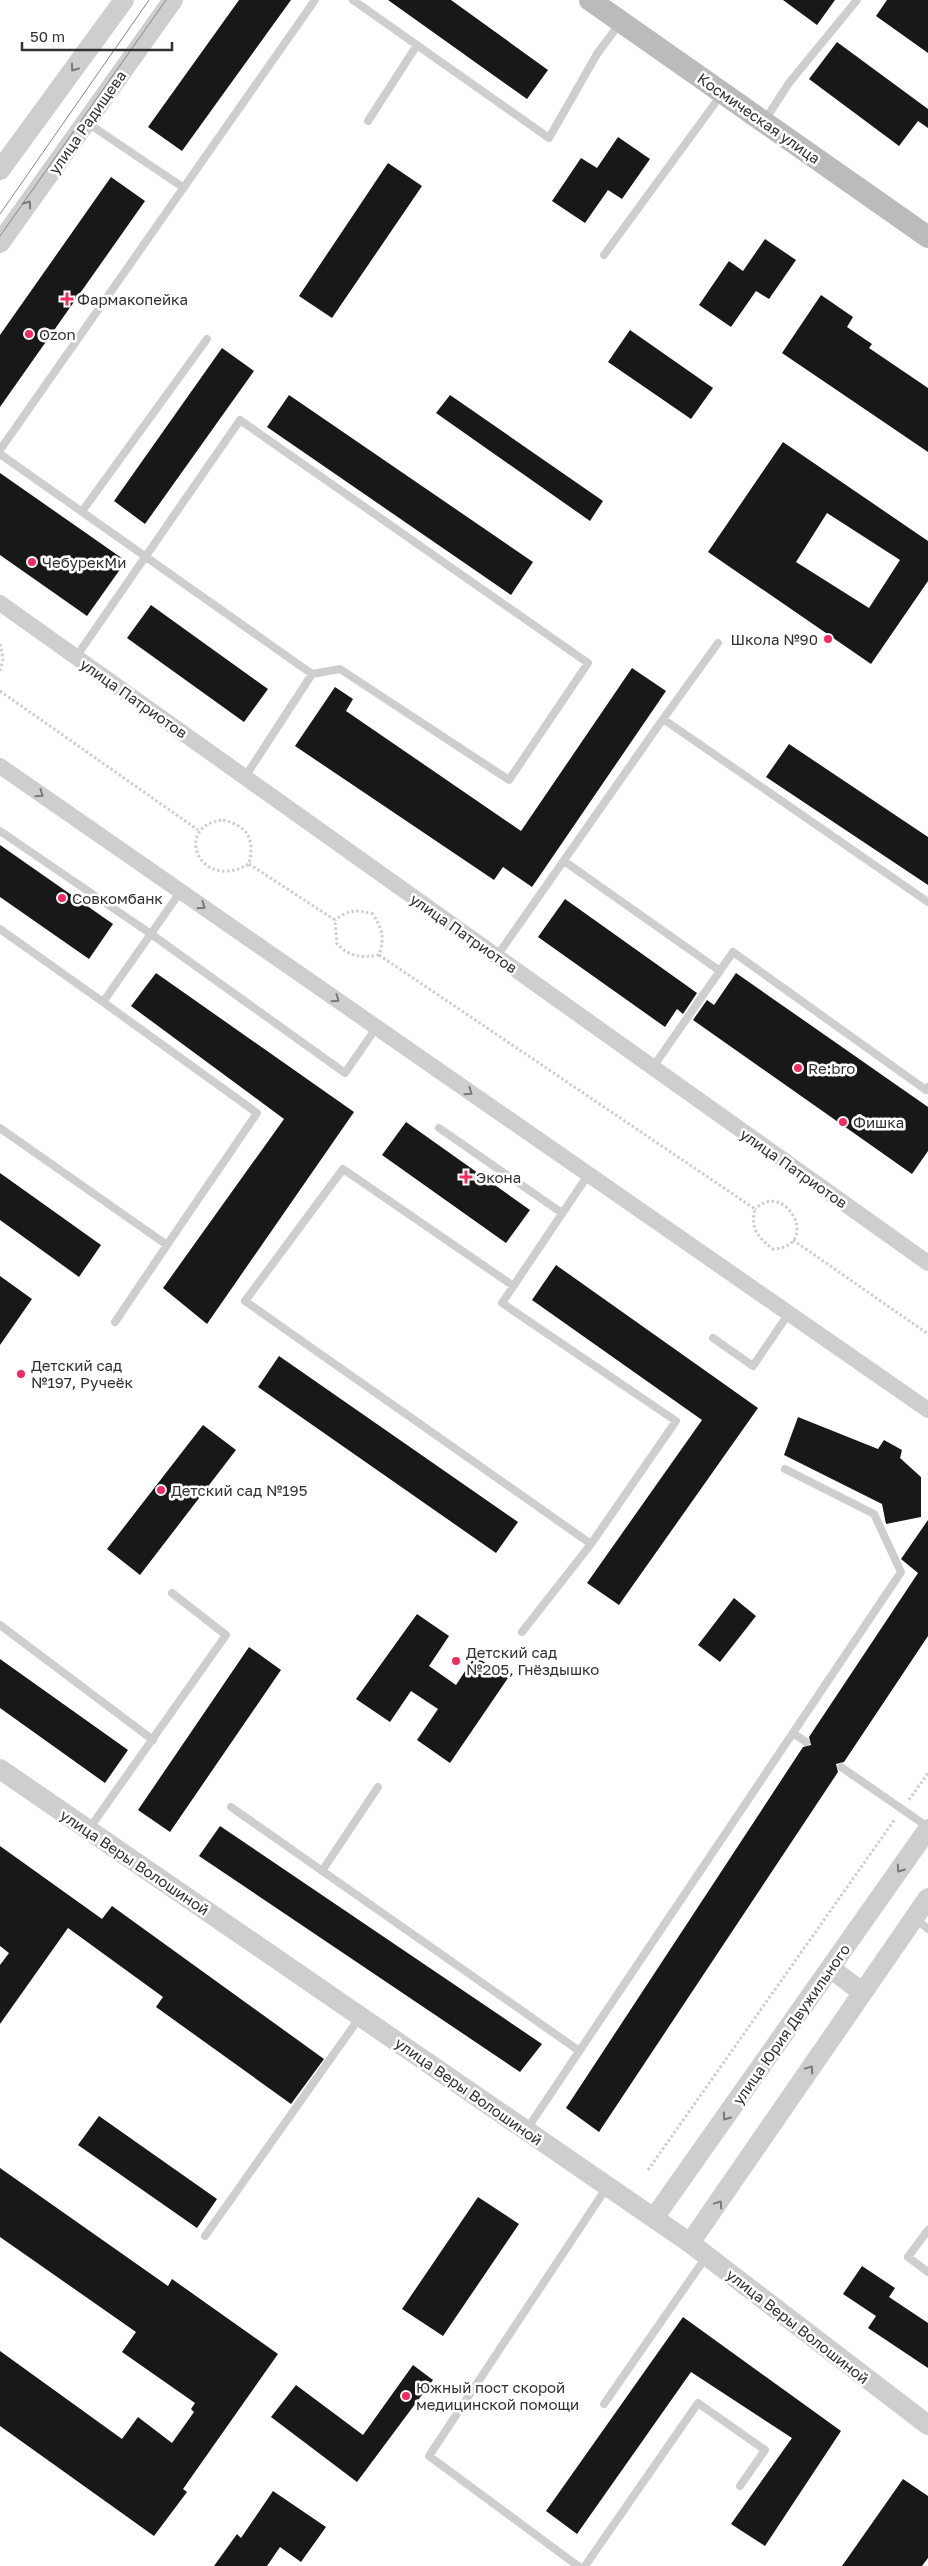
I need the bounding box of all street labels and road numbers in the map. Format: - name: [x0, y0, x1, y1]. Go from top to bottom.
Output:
- street label: улица Радищева: [45, 67, 129, 177]
- street label: Космическая улица: [694, 69, 824, 167]
- street label: улица Патриотов: [77, 654, 191, 742]
- street label: улица Патриотов: [407, 889, 521, 977]
- street label: улица Патриотов: [737, 1124, 851, 1212]
- street label: улица Веры Волошиной: [57, 1805, 213, 1919]
- street label: улица Юрия Двужильного: [729, 1940, 853, 2108]
- street label: улица Веры Волошиной: [392, 2033, 546, 2149]
- street label: улица Веры Волошиной: [723, 2265, 873, 2387]

